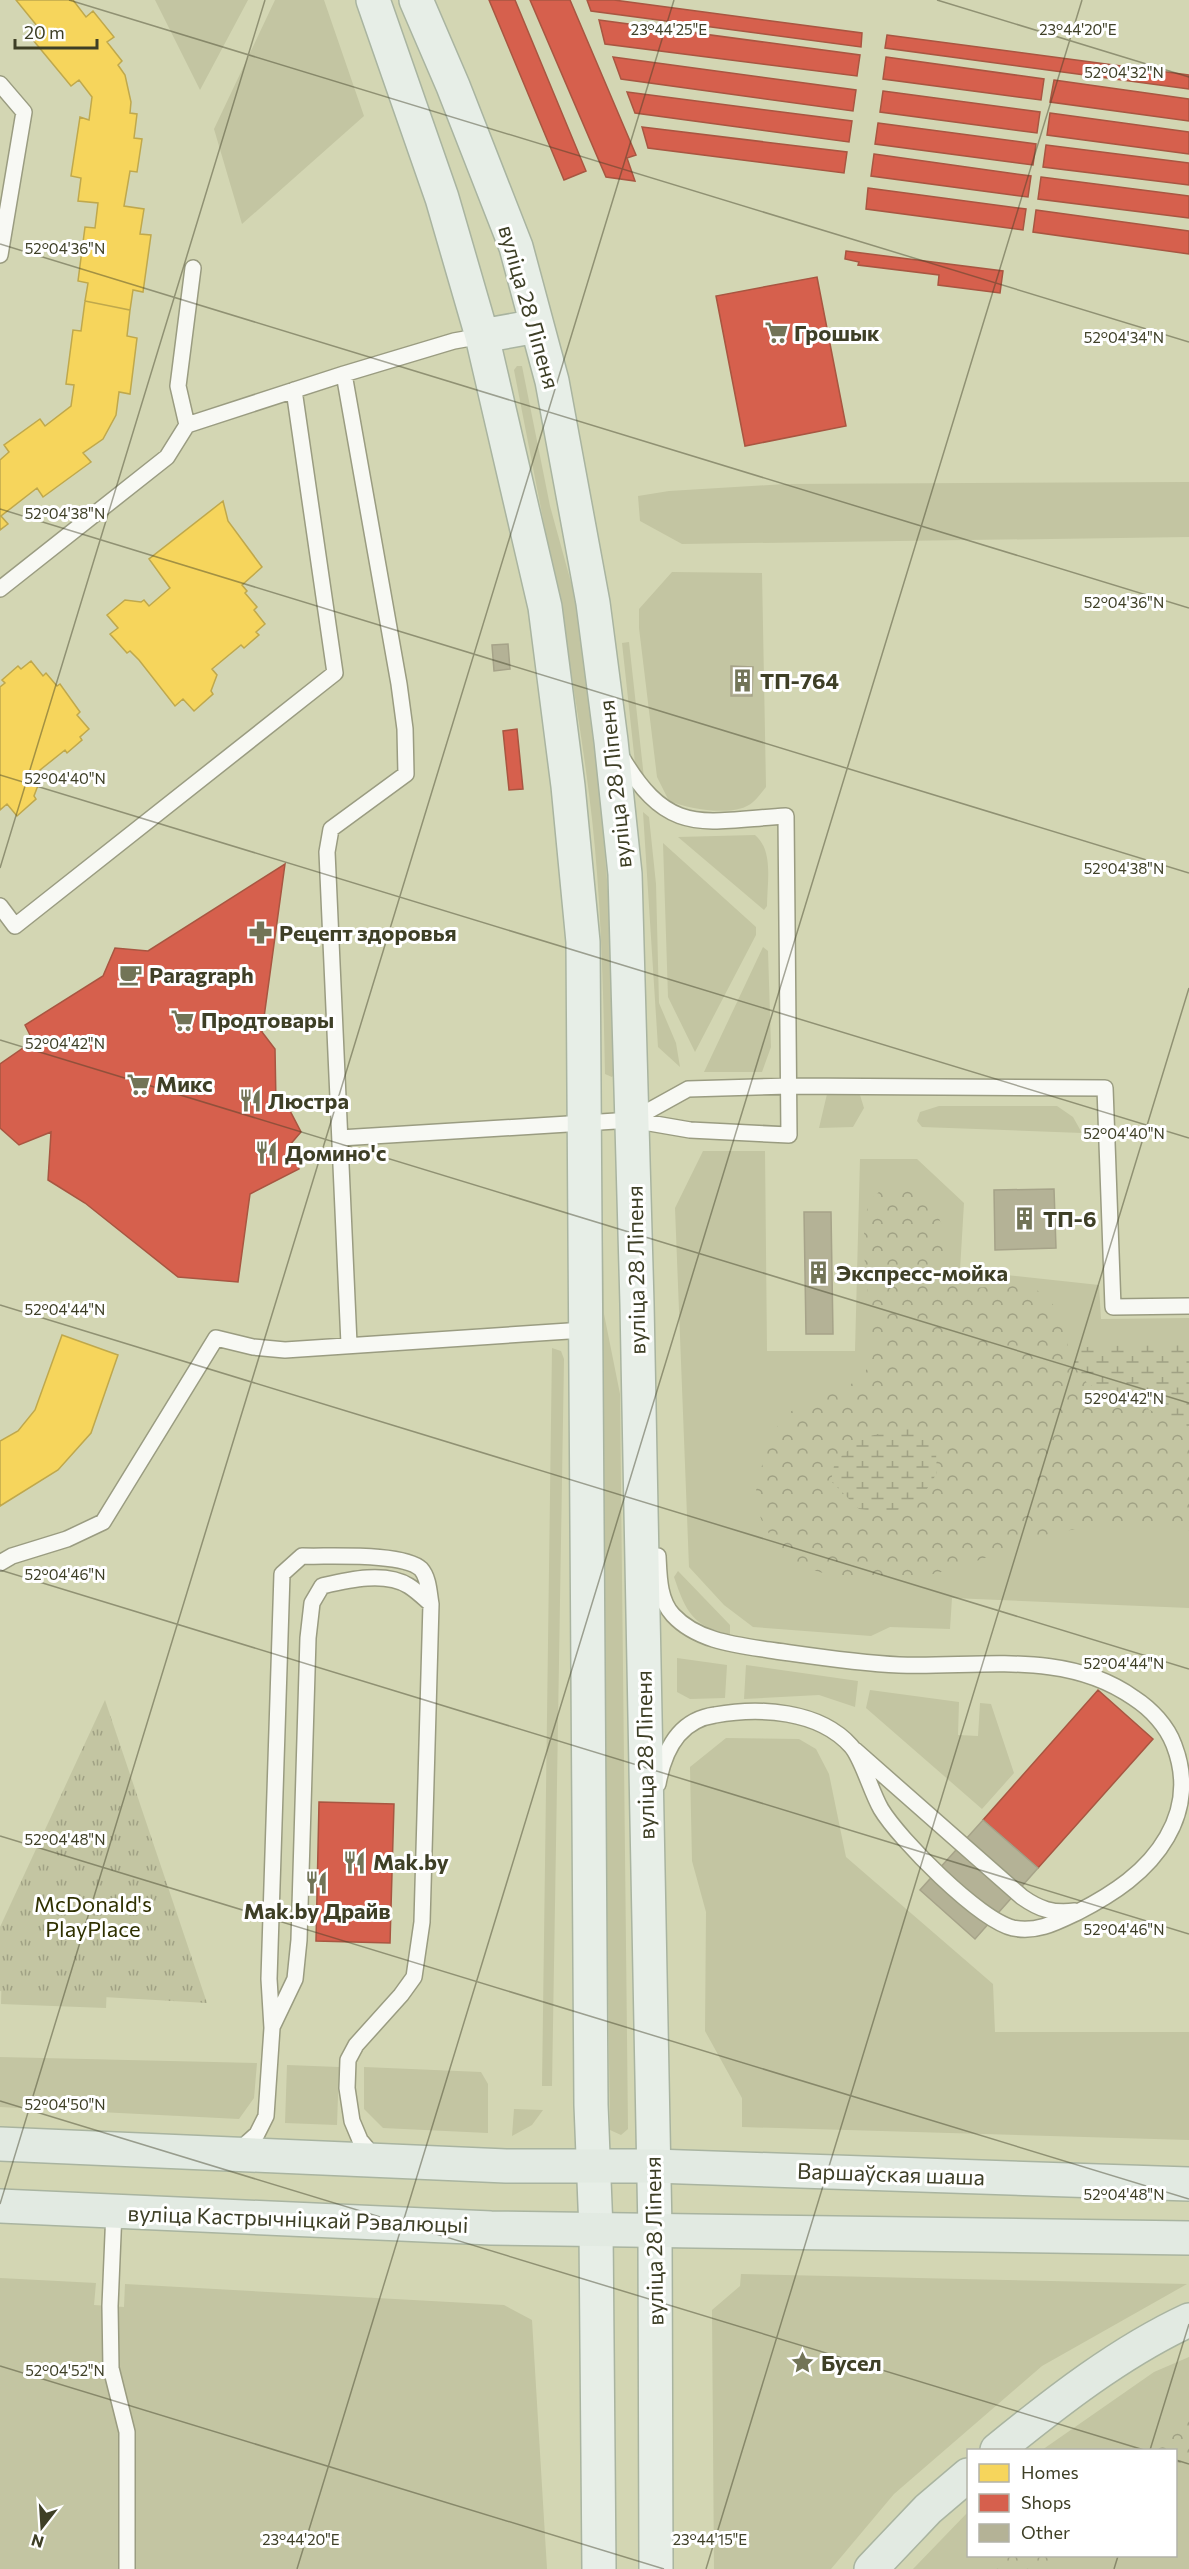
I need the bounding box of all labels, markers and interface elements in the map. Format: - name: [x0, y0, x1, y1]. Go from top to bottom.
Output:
- scale bar: [15, 12, 98, 50]
- text: 23°44'25"E: [631, 20, 707, 38]
- text: 23°44'20"E: [1039, 20, 1117, 38]
- text: 20 m: [24, 21, 65, 43]
- text: 52°04'32"N: [1084, 63, 1164, 81]
- street label: вуліца 28 Ліпеня: [493, 222, 566, 392]
- text: 52°04'36"N: [25, 239, 105, 257]
- place label: Грошык: [794, 319, 880, 346]
- supermarket icon: Грошык: [763, 320, 789, 346]
- text: 52°04'34"N: [1084, 328, 1164, 346]
- text: 52°04'38"N: [25, 504, 105, 522]
- text: 52°04'36"N: [1084, 593, 1164, 611]
- place label: ТП-764: [760, 667, 839, 694]
- building icon: ТП-764: [729, 668, 755, 694]
- street label: вуліца 28 Ліпеня: [592, 699, 637, 870]
- text: 52°04'40"N: [24, 769, 106, 787]
- text: 52°04'38"N: [1084, 859, 1164, 877]
- place label: Рецепт здоровья: [279, 919, 457, 946]
- pharmacy icon: Рецепт здоровья: [248, 920, 274, 946]
- place label: Paragraph: [149, 961, 254, 988]
- cafe icon: Paragraph: [118, 962, 144, 988]
- place label: Продтовары: [201, 1006, 334, 1033]
- supermarket icon: Продтовары: [170, 1007, 196, 1033]
- text: 52°04'42"N: [25, 1034, 105, 1052]
- place label: Микс: [156, 1070, 213, 1097]
- supermarket icon: Микс: [125, 1071, 151, 1097]
- place label: Люстра: [268, 1087, 349, 1114]
- restaurant icon: Люстра: [237, 1088, 263, 1114]
- text: 52°04'40"N: [1083, 1124, 1165, 1142]
- place label: Домино'c: [285, 1139, 386, 1166]
- restaurant icon: Домино'c: [254, 1140, 280, 1166]
- street label: вуліца 28 Ліпеня: [621, 1185, 650, 1355]
- place label: ТП-6: [1043, 1205, 1097, 1232]
- building icon: ТП-6: [1012, 1206, 1038, 1232]
- place label: Экспресс-мойка: [836, 1259, 1008, 1286]
- building icon: Экспресс-мойка: [805, 1260, 831, 1286]
- text: 52°04'44"N: [25, 1300, 105, 1318]
- text: 52°04'42"N: [1084, 1389, 1164, 1407]
- text: 52°04'46"N: [25, 1565, 105, 1583]
- text: 52°04'44"N: [1084, 1654, 1164, 1672]
- street label: вуліца 28 Ліпеня: [630, 1670, 659, 1840]
- text: 52°04'48"N: [25, 1830, 105, 1848]
- place label: Mak.by: [373, 1848, 449, 1875]
- restaurant icon: Mak.by: [342, 1849, 368, 1875]
- restaurant icon: Маk.by Драйв: [304, 1869, 330, 1895]
- park label: McDonald's PlayPlace: [34, 1890, 152, 1942]
- place label: Маk.by Драйв: [244, 1897, 390, 1924]
- text: 52°04'46"N: [1084, 1920, 1164, 1938]
- text: 52°04'50"N: [24, 2095, 106, 2113]
- street label: вуліца 28 Ліпеня: [639, 2156, 668, 2326]
- street label: Варшаўская шаша: [797, 2157, 985, 2190]
- text: 52°04'48"N: [1084, 2185, 1164, 2203]
- street label: вуліца Кастрычніцкай Рэвалюцыі: [127, 2199, 469, 2238]
- place label: Бусел: [821, 2349, 882, 2376]
- place icon: Бусел: [790, 2350, 816, 2376]
- text: 52°04'52"N: [25, 2361, 105, 2379]
- legend: [967, 2449, 1177, 2557]
- text: Homes: [1021, 2461, 1079, 2483]
- text: Shops: [1021, 2491, 1071, 2513]
- north arrow: [12, 2497, 72, 2557]
- text: Other: [1021, 2521, 1070, 2543]
- text: 23°44'20"E: [262, 2530, 340, 2548]
- text: 23°44'15"E: [673, 2530, 747, 2548]
- text: N: [29, 2531, 46, 2553]

